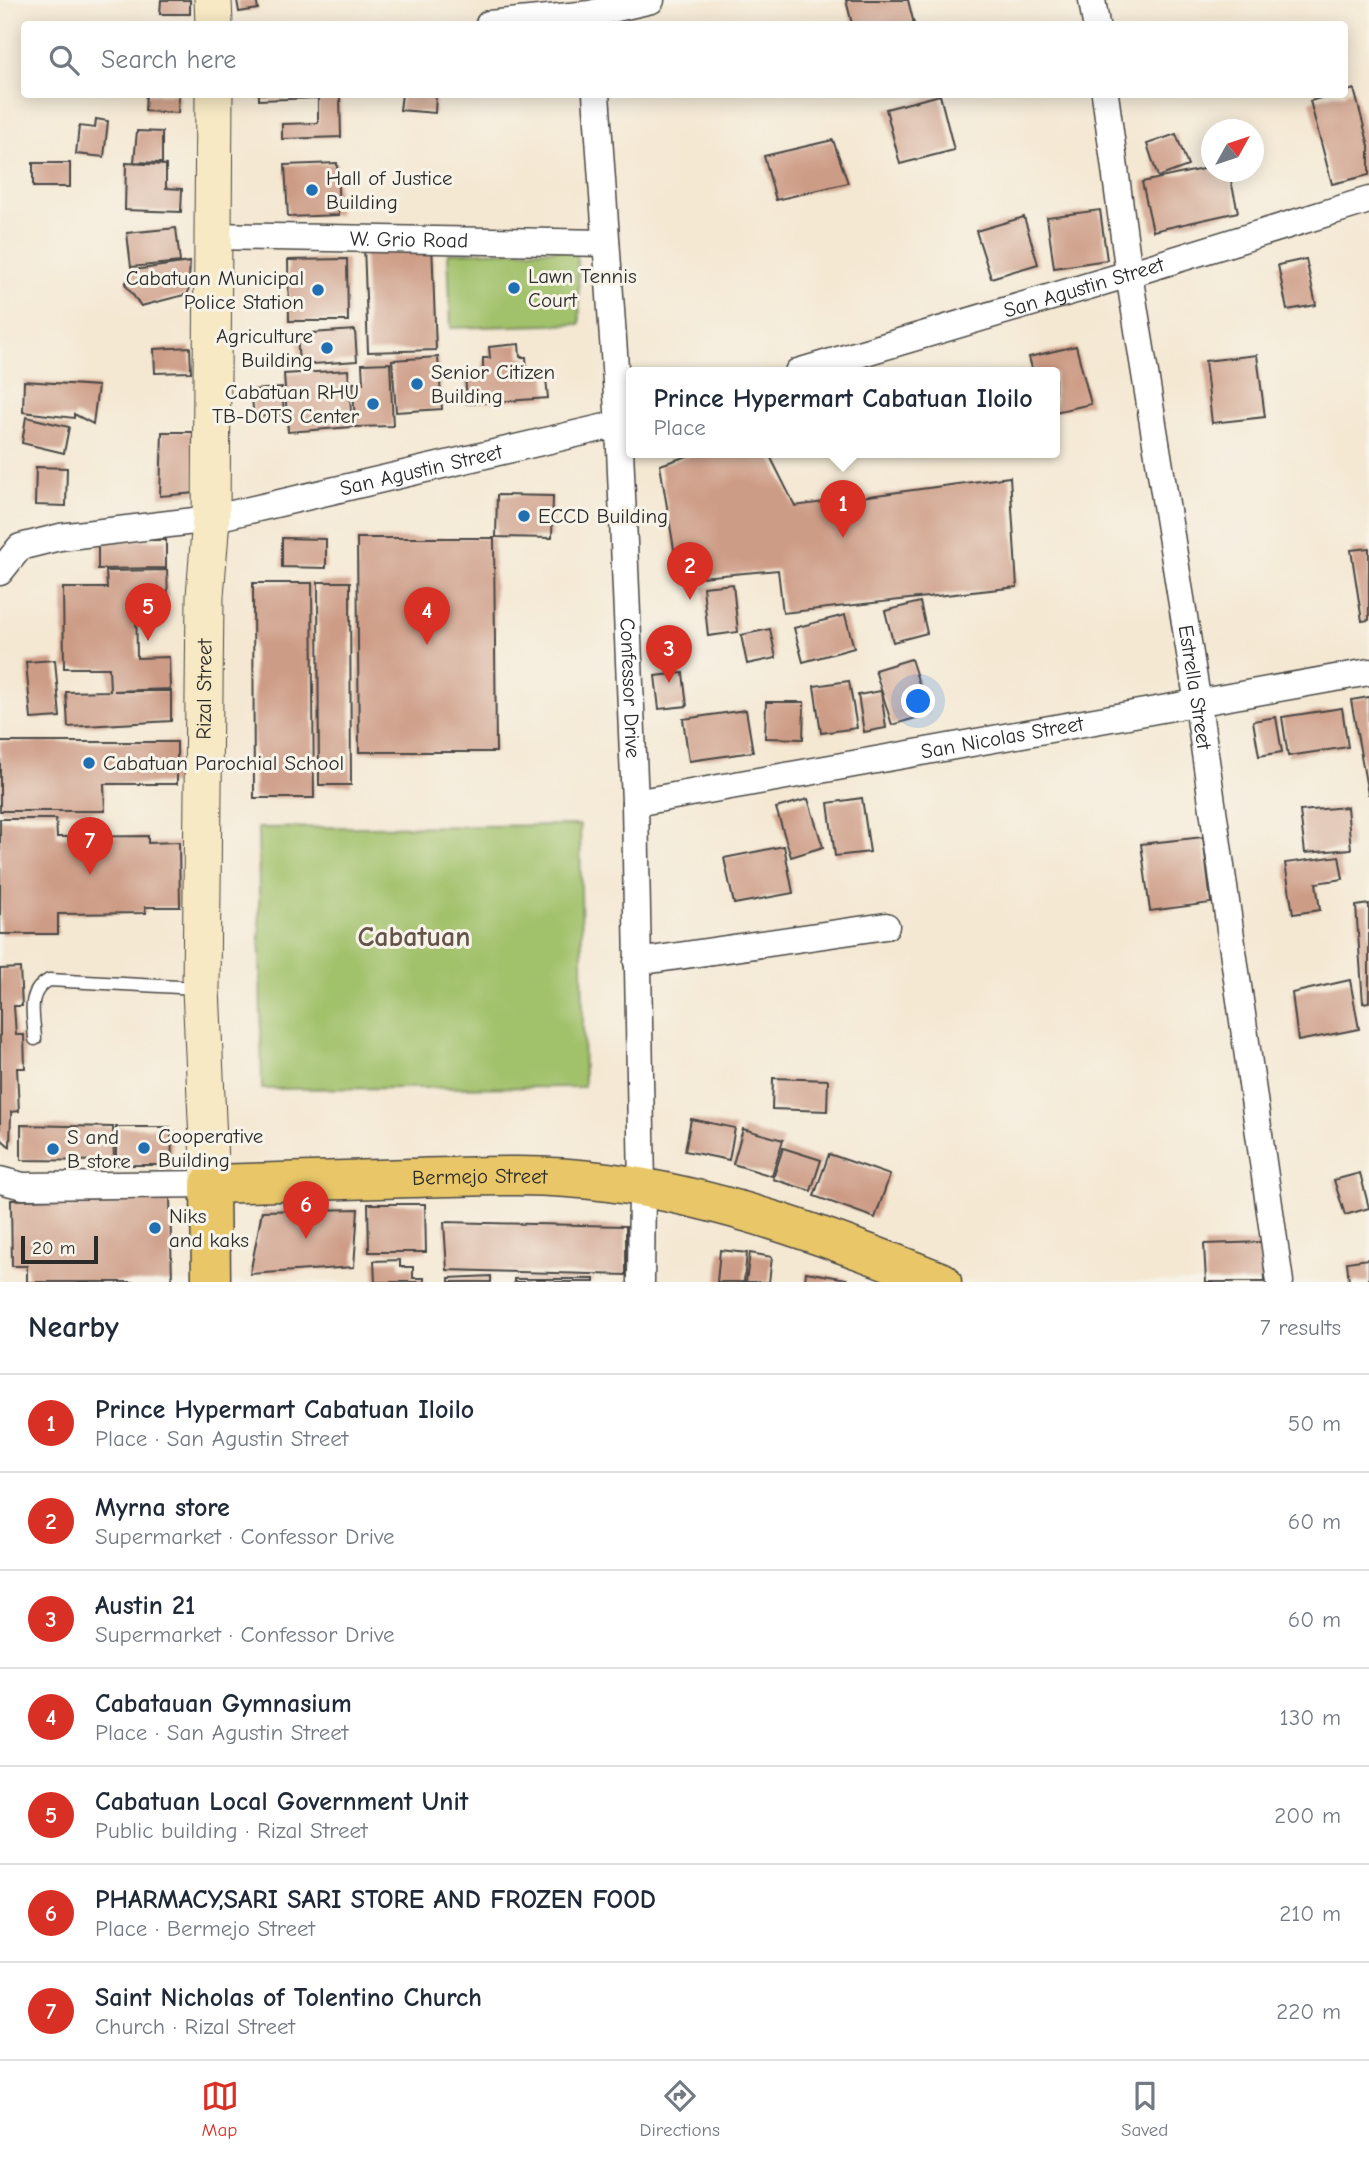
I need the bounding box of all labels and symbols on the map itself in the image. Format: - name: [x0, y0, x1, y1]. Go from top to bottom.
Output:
- north arrow: [1201, 119, 1264, 182]
- place label: Hall of Justice Building: [326, 166, 453, 214]
- marker: Hall of Justice Building: [304, 182, 320, 198]
- street label: W. Grio Road: [350, 226, 468, 253]
- street label: San Agustin Street: [1001, 252, 1168, 322]
- place label: Lawn Tennis Court: [528, 264, 637, 312]
- place label: Cabatuan Municipal Police Station: [126, 266, 304, 314]
- marker: Lawn Tennis Court: [506, 280, 522, 296]
- marker: Cabatuan Municipal Police Station: [310, 282, 326, 298]
- place label: Agriculture Building: [216, 324, 313, 372]
- marker: Agriculture Building: [319, 340, 335, 356]
- place label: Senior Citizen Building: [431, 360, 555, 408]
- marker: Senior Citizen Building: [409, 376, 425, 392]
- place label: Cabatuan RHU TB-DOTS Center: [212, 380, 360, 428]
- marker: Cabatuan RHU TB-DOTS Center: [365, 396, 381, 412]
- street label: San Agustin Street: [337, 439, 506, 501]
- pin: 1: [820, 480, 866, 538]
- place label: ECCD Building: [538, 504, 668, 528]
- marker: ECCD Building: [516, 508, 532, 524]
- pin: 2: [667, 542, 713, 600]
- pin: 5: [125, 583, 171, 641]
- pin: 4: [404, 587, 450, 645]
- street label: Confessor Drive: [615, 617, 645, 759]
- street label: Estrella Street: [1173, 623, 1216, 752]
- pin: 3: [646, 625, 692, 683]
- street label: Rizal Street: [192, 638, 217, 740]
- your location: [901, 684, 935, 718]
- street label: San Nicolas Street: [919, 711, 1086, 764]
- place label: Cabatuan Parochial School: [103, 751, 344, 775]
- marker: Cabatuan Parochial School: [81, 755, 97, 771]
- pin: 7: [67, 817, 113, 875]
- district label: Cabatuan: [357, 921, 471, 953]
- place label: Cooperative Building: [158, 1124, 263, 1172]
- place label: S and B store: [67, 1125, 131, 1173]
- marker: Cooperative Building: [136, 1140, 152, 1156]
- marker: S and B store: [45, 1141, 61, 1157]
- street label: Bermejo Street: [412, 1164, 549, 1190]
- pin: 6: [283, 1181, 329, 1239]
- place label: Niks and kaks: [169, 1204, 249, 1252]
- marker: Niks and kaks: [147, 1220, 163, 1236]
- scale bar: [21, 1233, 98, 1265]

